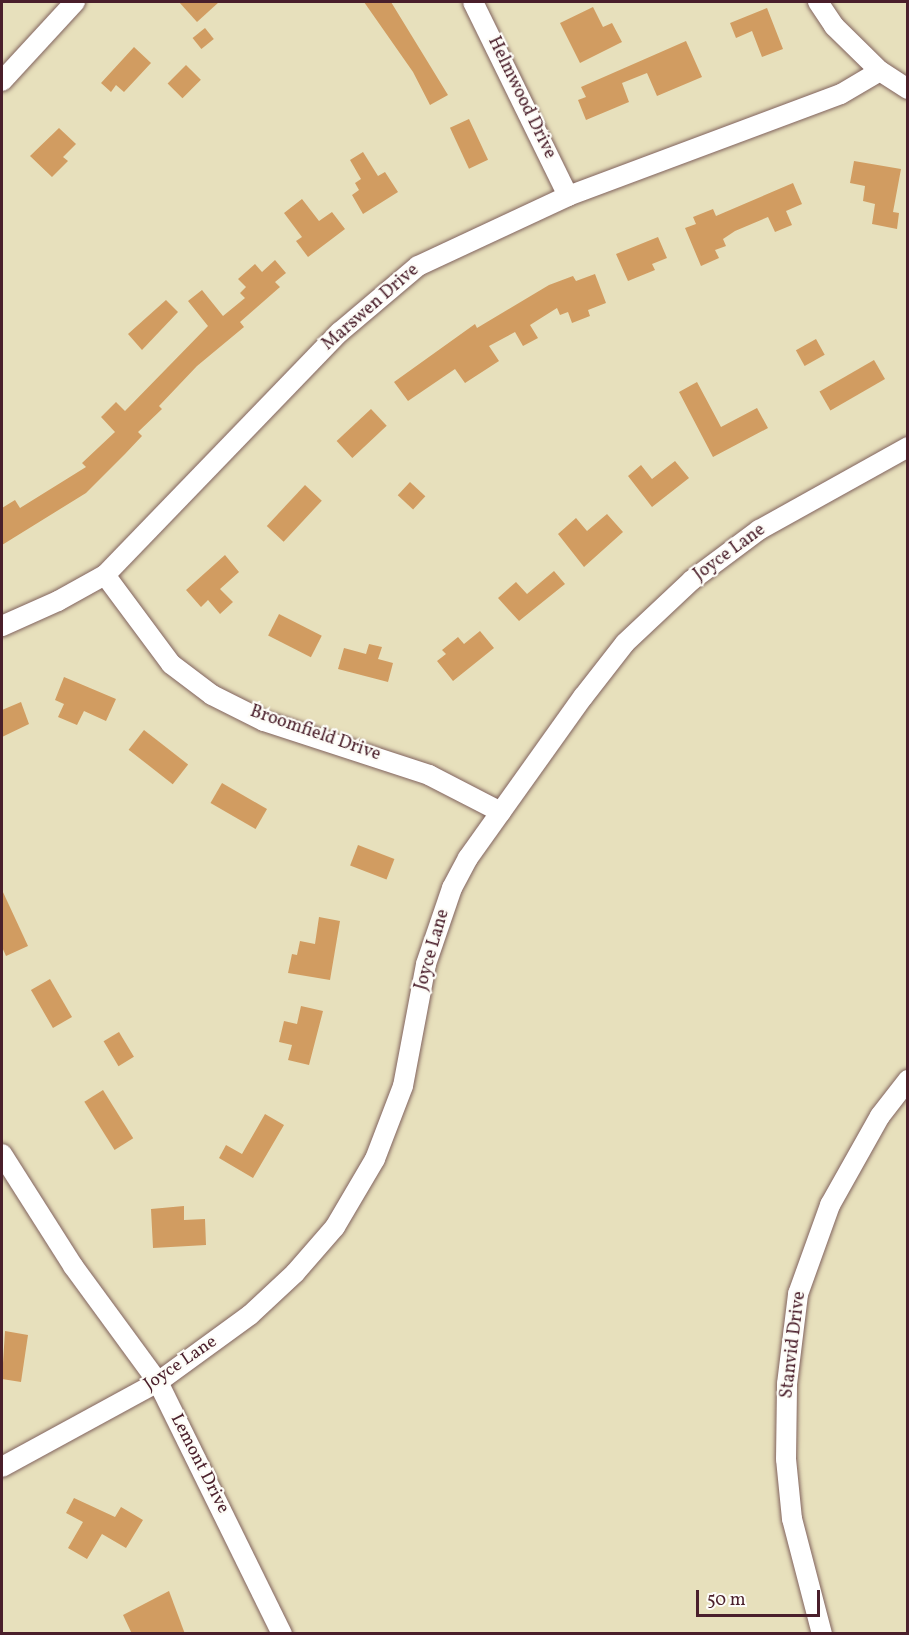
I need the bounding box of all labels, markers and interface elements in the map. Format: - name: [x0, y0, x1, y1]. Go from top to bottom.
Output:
- street label: Helmwood Drive: [482, 33, 560, 163]
- street label: Marswen Drive: [318, 260, 424, 356]
- street label: Joyce Lane: [690, 520, 770, 586]
- street label: Broomfield Drive: [247, 702, 383, 766]
- street label: Joyce Lane: [411, 907, 455, 993]
- street label: Stanvid Drive: [777, 1290, 811, 1400]
- street label: Joyce Lane: [140, 1332, 222, 1396]
- street label: Lemont Drive: [165, 1411, 233, 1517]
- scale bar: [699, 1578, 824, 1616]
- text: 50 m: [707, 1588, 746, 1613]

